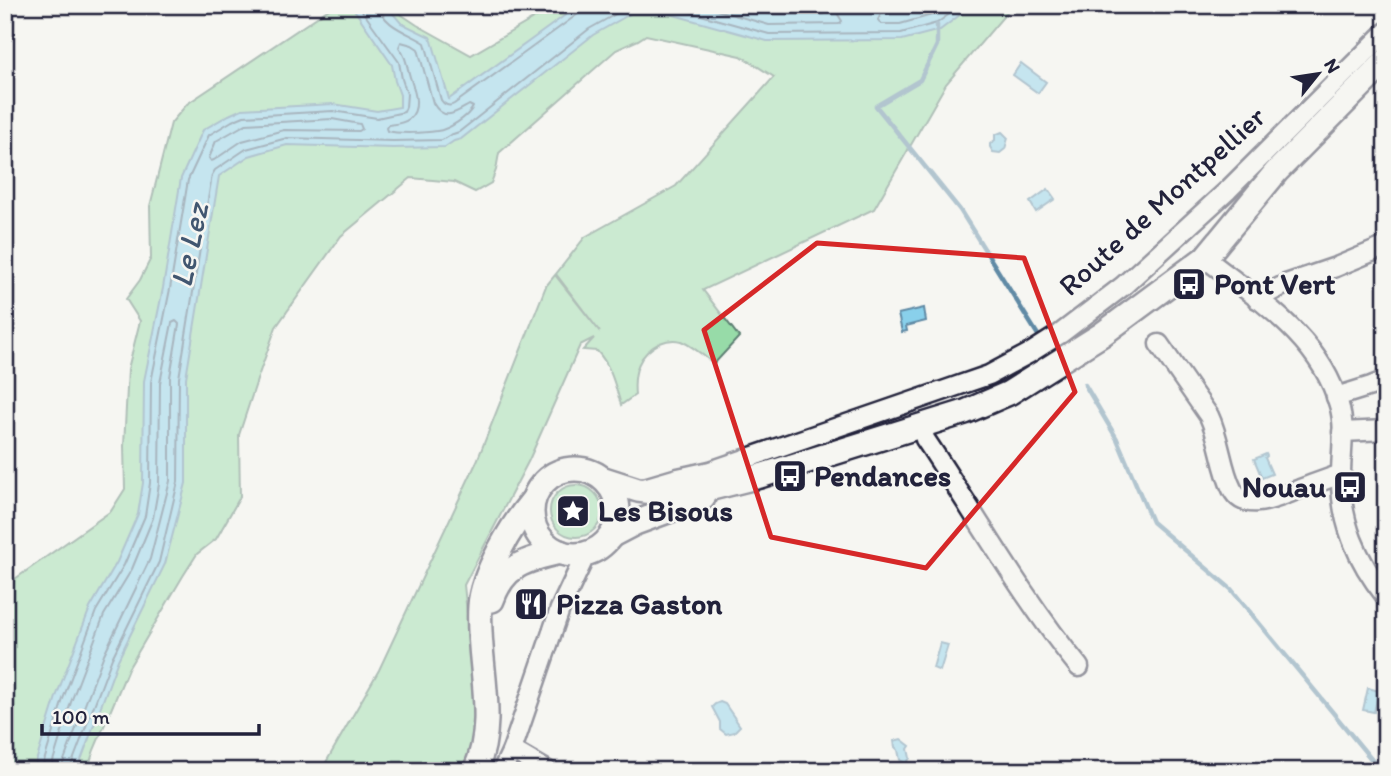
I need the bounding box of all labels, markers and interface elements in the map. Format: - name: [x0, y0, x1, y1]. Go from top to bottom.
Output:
- north arrow: [1282, 38, 1352, 108]
- text: N: [1319, 54, 1345, 77]
- street label: Route de Montpellier: [1050, 97, 1273, 303]
- water label: Le Lez: [162, 197, 217, 290]
- bus stop icon: Pont Vert: [1170, 265, 1208, 303]
- place label: Pont Vert: [1214, 265, 1336, 302]
- bus stop icon: Pendances: [771, 457, 809, 495]
- place label: Pendances: [814, 457, 951, 494]
- place label: Nouau: [1242, 468, 1326, 505]
- bus stop icon: Nouau: [1331, 468, 1369, 506]
- place icon: Les Bisous: [554, 492, 592, 530]
- place label: Les Bisous: [598, 492, 733, 529]
- restaurant icon: Pizza Gaston: [512, 585, 550, 623]
- place label: Pizza Gaston: [556, 585, 723, 622]
- scale bar: [42, 692, 259, 736]
- text: 100 m: [52, 704, 110, 729]

